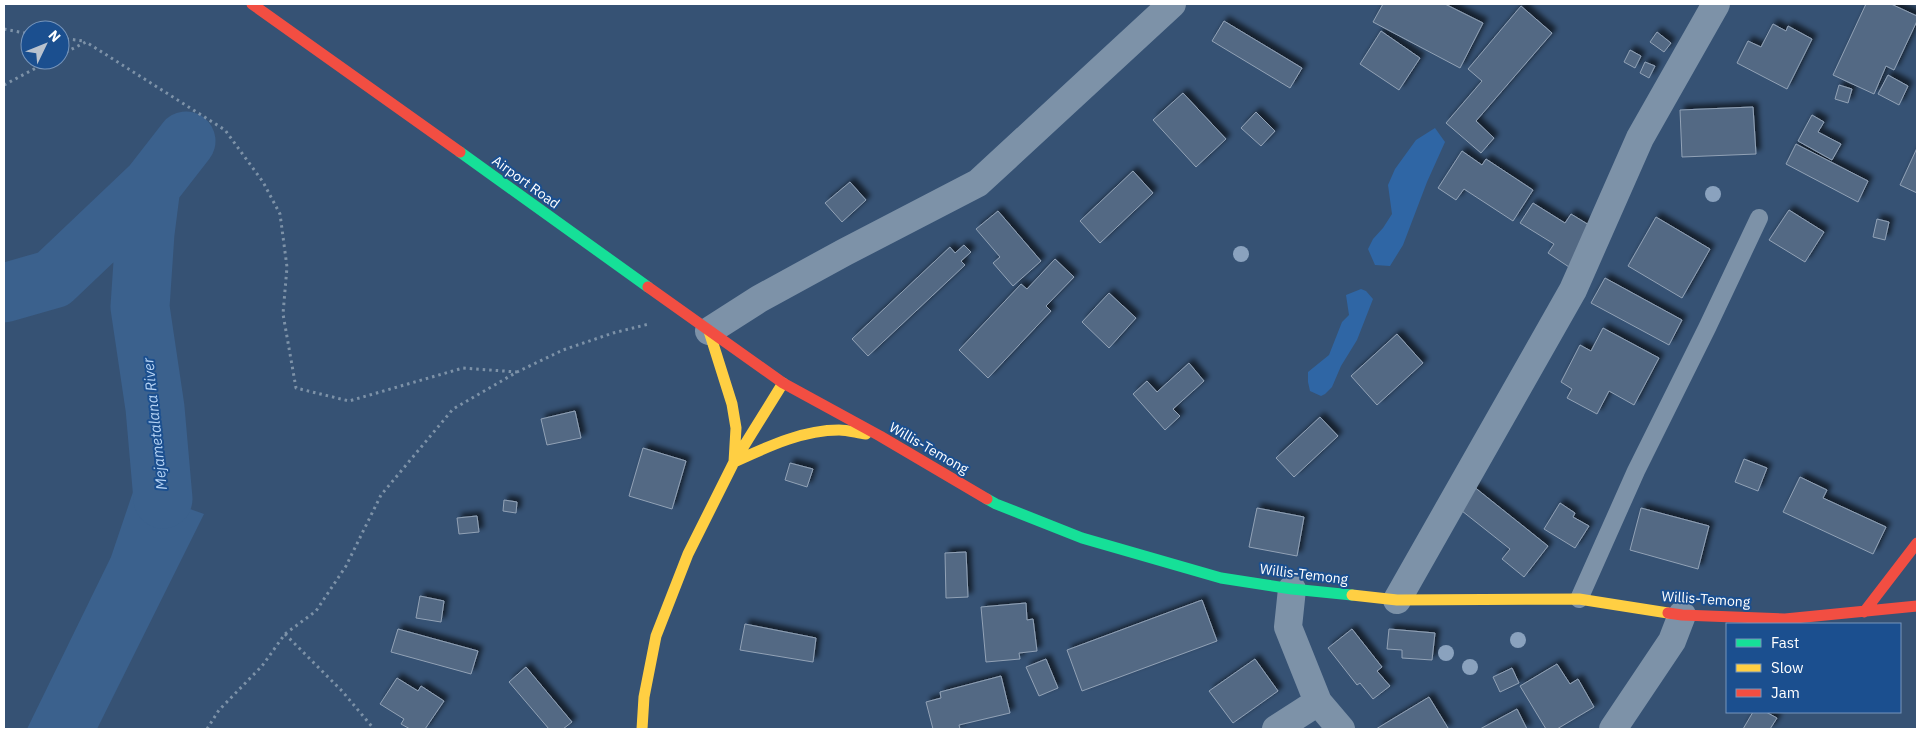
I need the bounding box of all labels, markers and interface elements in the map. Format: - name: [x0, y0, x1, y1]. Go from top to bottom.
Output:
- north arrow: [20, 20, 70, 70]
- text: N: [44, 26, 65, 46]
- street label: Airport Road: [489, 151, 563, 213]
- water label: Mejametalana River: [138, 356, 171, 491]
- street label: Willis-Temong: [886, 418, 972, 478]
- street label: Willis-Temong: [1259, 560, 1350, 588]
- street label: Willis-Temong: [1661, 587, 1752, 611]
- legend: [1726, 623, 1901, 713]
- text: Fast: [1771, 633, 1799, 652]
- text: Slow: [1771, 658, 1804, 677]
- text: Jam: [1771, 683, 1800, 702]

